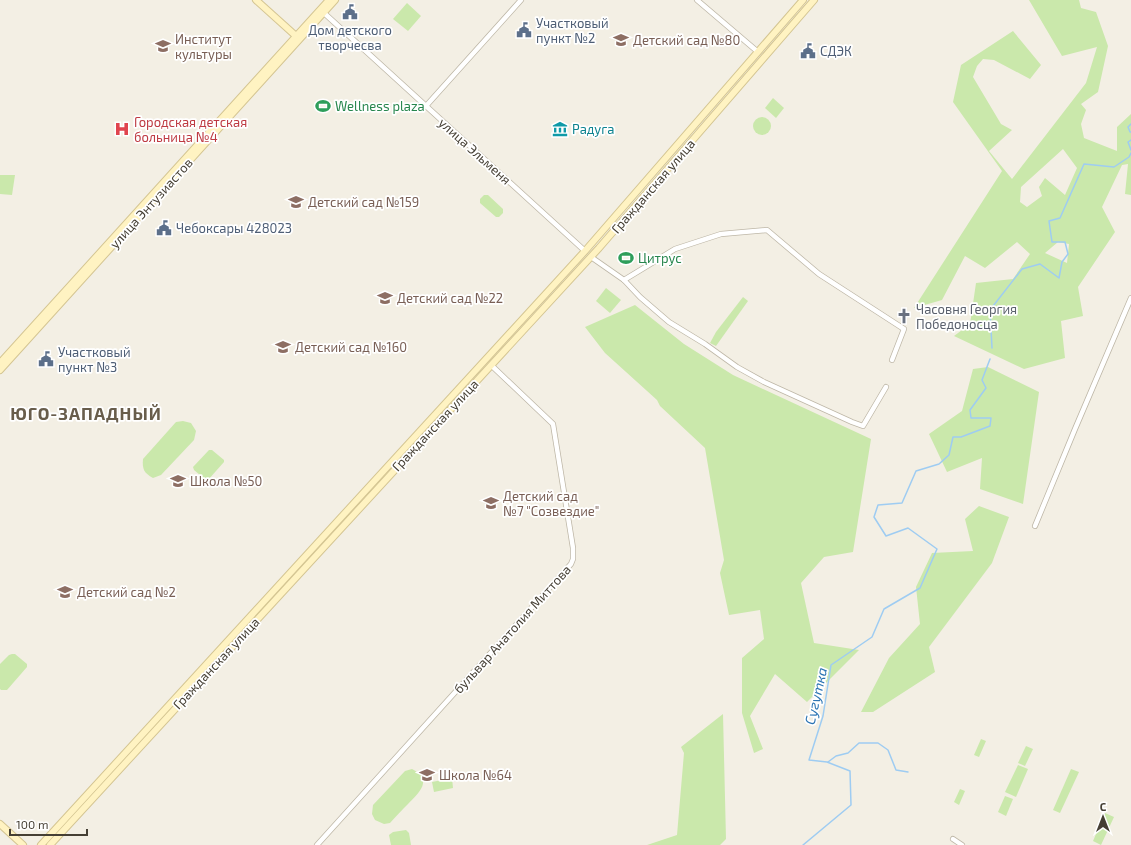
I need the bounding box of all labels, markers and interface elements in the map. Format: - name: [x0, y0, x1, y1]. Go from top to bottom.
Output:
- public building icon: Дом детского творчесва: [341, 3, 359, 21]
- place label: Участковый пункт №2: [536, 15, 609, 46]
- public building icon: Участковый пункт №2: [515, 21, 533, 39]
- place label: Дом детского творчесва: [308, 22, 392, 53]
- place label: Институт культуры: [175, 31, 232, 62]
- school or university icon: Детский сад №80: [612, 31, 630, 49]
- place label: Детский сад №80: [633, 32, 740, 48]
- school or university icon: Институт культуры: [154, 37, 172, 55]
- public building icon: СДЭК: [799, 42, 817, 60]
- place label: СДЭК: [820, 43, 852, 59]
- sports icon: Wellness plaza: [314, 97, 332, 115]
- place label: Wellness plaza: [335, 98, 425, 114]
- place label: Городская детская больница №4: [134, 114, 247, 145]
- street label: улица Эльменя: [435, 114, 515, 188]
- hospital icon: Городская детская больница №4: [113, 120, 131, 138]
- museum icon: Радуга: [551, 120, 569, 138]
- place label: Радуга: [572, 121, 614, 137]
- street label: Гражданская улица: [608, 136, 698, 236]
- street label: улица Энтузиастов: [106, 155, 196, 251]
- school or university icon: Детский сад №159: [287, 193, 305, 211]
- place label: Детский сад №159: [308, 194, 419, 210]
- public building icon: Чебоксары 428023: [155, 219, 173, 237]
- place label: Чебоксары 428023: [176, 220, 292, 236]
- sports icon: Цитрус: [617, 249, 635, 267]
- place label: Цитрус: [638, 250, 682, 266]
- school or university icon: Детский сад №22: [376, 289, 394, 307]
- place label: Детский сад №22: [397, 290, 503, 306]
- place label: Часовня Георгия Победоносца: [916, 301, 1017, 332]
- church icon: Часовня Георгия Победоносца: [895, 307, 913, 325]
- school or university icon: Детский сад №160: [274, 338, 292, 356]
- place label: Детский сад №160: [295, 339, 407, 355]
- place label: Участковый пункт №3: [58, 344, 131, 375]
- public building icon: Участковый пункт №3: [37, 350, 55, 368]
- street label: Гражданская улица: [388, 376, 482, 474]
- district label: ЮГО-ЗАПАДНЫЙ: [10, 403, 162, 423]
- school or university icon: Школа №50: [169, 472, 187, 490]
- place label: Школа №50: [190, 473, 262, 489]
- place label: Детский сад №7 "Созвездие": [503, 488, 599, 519]
- school or university icon: Детский сад №7 "Созвездие": [482, 494, 500, 512]
- street label: бульвар Анатолия Миттова: [450, 561, 574, 697]
- school or university icon: Детский сад №2: [56, 583, 74, 601]
- place label: Детский сад №2: [77, 584, 176, 600]
- street label: Гражданская улица: [169, 614, 263, 712]
- water label: Сугутка: [801, 666, 830, 726]
- school or university icon: Школа №64: [418, 766, 436, 784]
- place label: Школа №64: [439, 767, 512, 783]
- north arrow: [1083, 797, 1123, 837]
- text: С: [1100, 800, 1107, 813]
- scale bar: [10, 811, 87, 837]
- text: 100 m: [16, 817, 48, 831]

